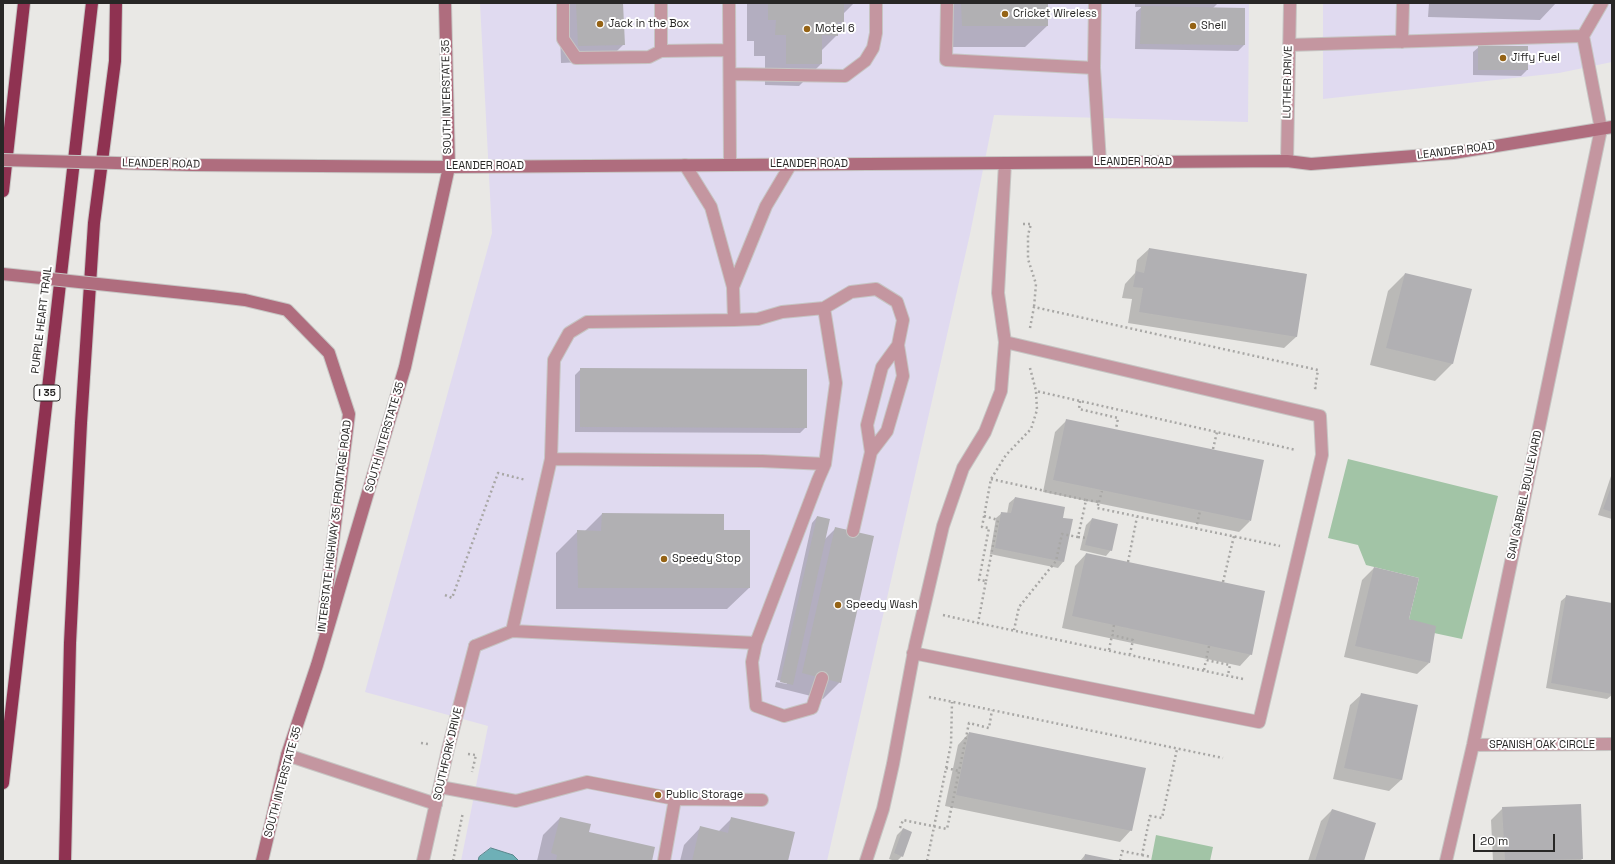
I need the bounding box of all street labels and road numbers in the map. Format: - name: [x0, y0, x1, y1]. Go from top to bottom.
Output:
- street label: SOUTH INTERSTATE 35: [439, 40, 455, 154]
- street label: LUTHER DRIVE: [1281, 46, 1295, 118]
- street label: LEANDER ROAD: [1416, 140, 1496, 162]
- street label: LEANDER ROAD: [1094, 155, 1172, 169]
- street label: LEANDER ROAD: [122, 157, 200, 171]
- street label: LEANDER ROAD: [770, 157, 848, 171]
- street label: LEANDER ROAD: [446, 159, 524, 173]
- street label: PURPLE HEART TRAIL: [29, 266, 55, 374]
- street label: SOUTH INTERSTATE 35: [363, 380, 407, 494]
- road number: I 35: [34, 385, 60, 401]
- street label: INTERSTATE HIGHWAY 35 FRONTAGE ROAD: [315, 419, 355, 633]
- street label: SAN GABRIEL BOULEVARD: [1505, 429, 1545, 561]
- street label: SOUTHFORK DRIVE: [431, 706, 465, 802]
- street label: SOUTH INTERSTATE 35: [262, 725, 304, 839]
- street label: SPANISH OAK CIRCLE: [1489, 738, 1595, 752]

